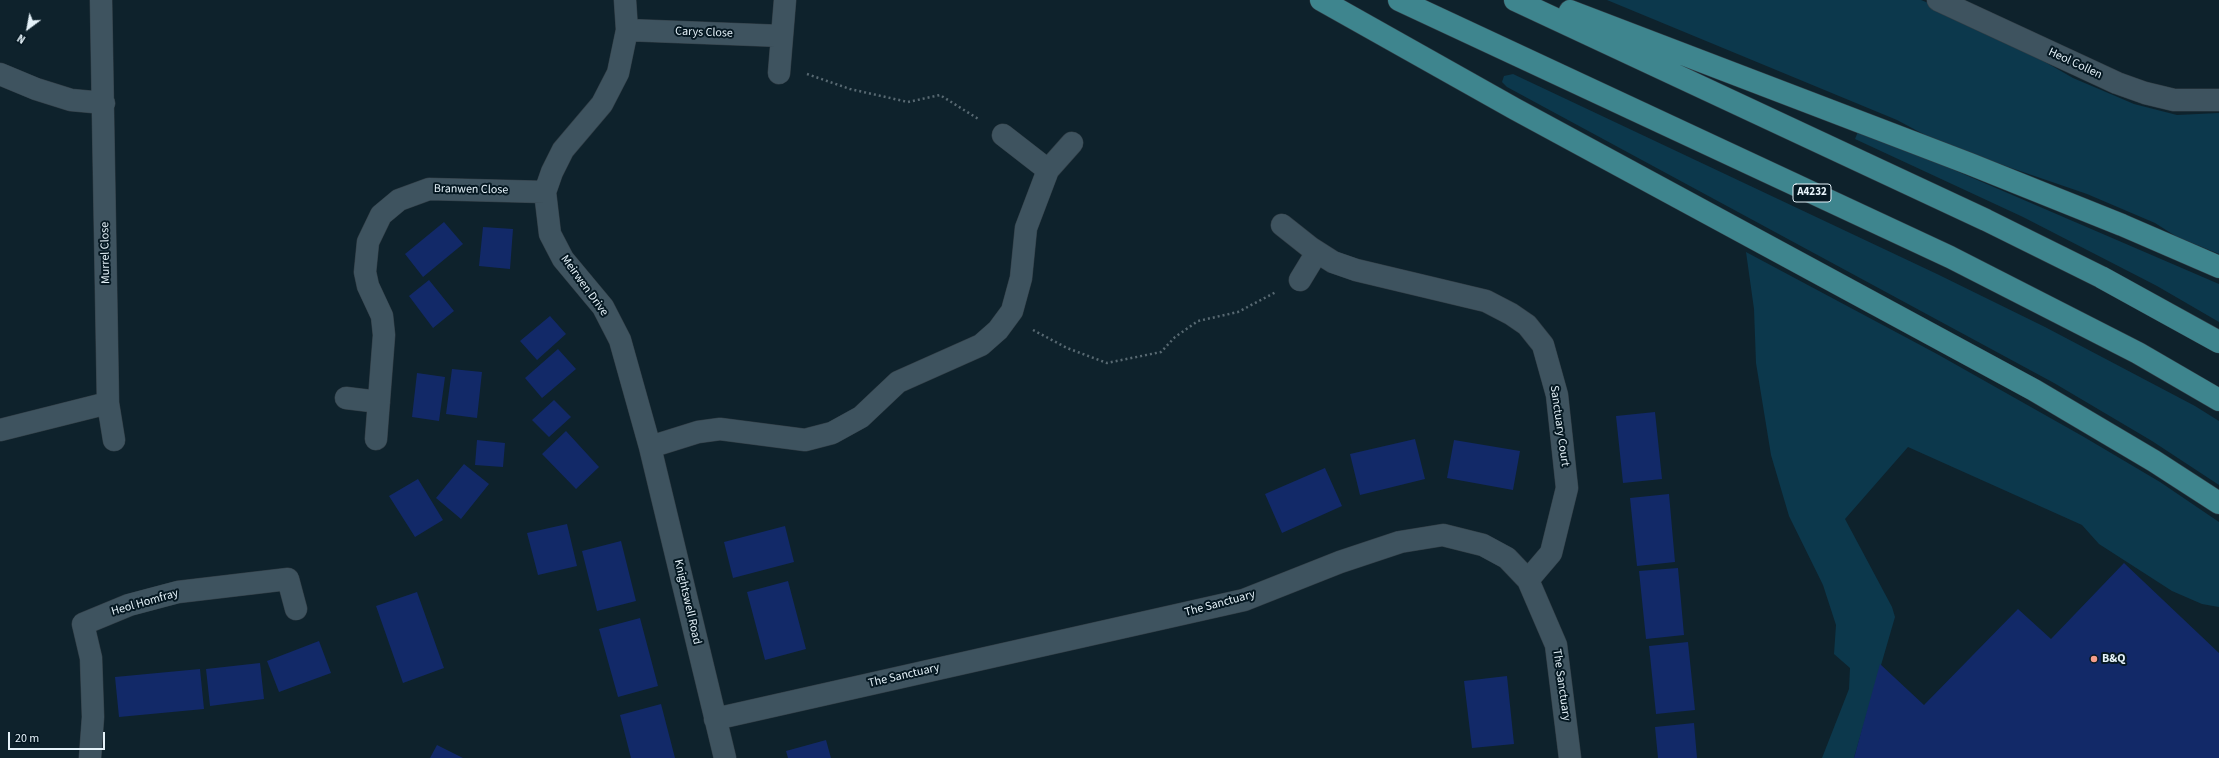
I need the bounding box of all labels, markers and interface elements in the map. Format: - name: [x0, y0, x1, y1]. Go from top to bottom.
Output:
- north arrow: [8, 8, 48, 48]
- street label: Carys Close: [675, 25, 733, 41]
- text: N: [14, 30, 28, 47]
- street label: Heol Collen: [2046, 45, 2104, 83]
- street label: Branwen Close: [434, 182, 508, 198]
- road number: A4232: [1793, 184, 1831, 202]
- street label: Murrel Close: [98, 222, 114, 284]
- street label: Meirwen Drive: [557, 253, 611, 319]
- street label: Sanctuary Court: [1546, 385, 1572, 467]
- street label: Knightswell Road: [670, 558, 704, 646]
- street label: Heol Homfray: [110, 587, 180, 619]
- street label: The Sanctuary: [1183, 588, 1257, 620]
- street label: The Sanctuary: [1549, 648, 1573, 722]
- place label: B&Q: [2102, 652, 2125, 666]
- marker: B&Q: [2089, 654, 2099, 664]
- street label: The Sanctuary: [867, 661, 941, 691]
- scale bar: [10, 724, 107, 750]
- text: 20 m: [15, 730, 39, 747]

